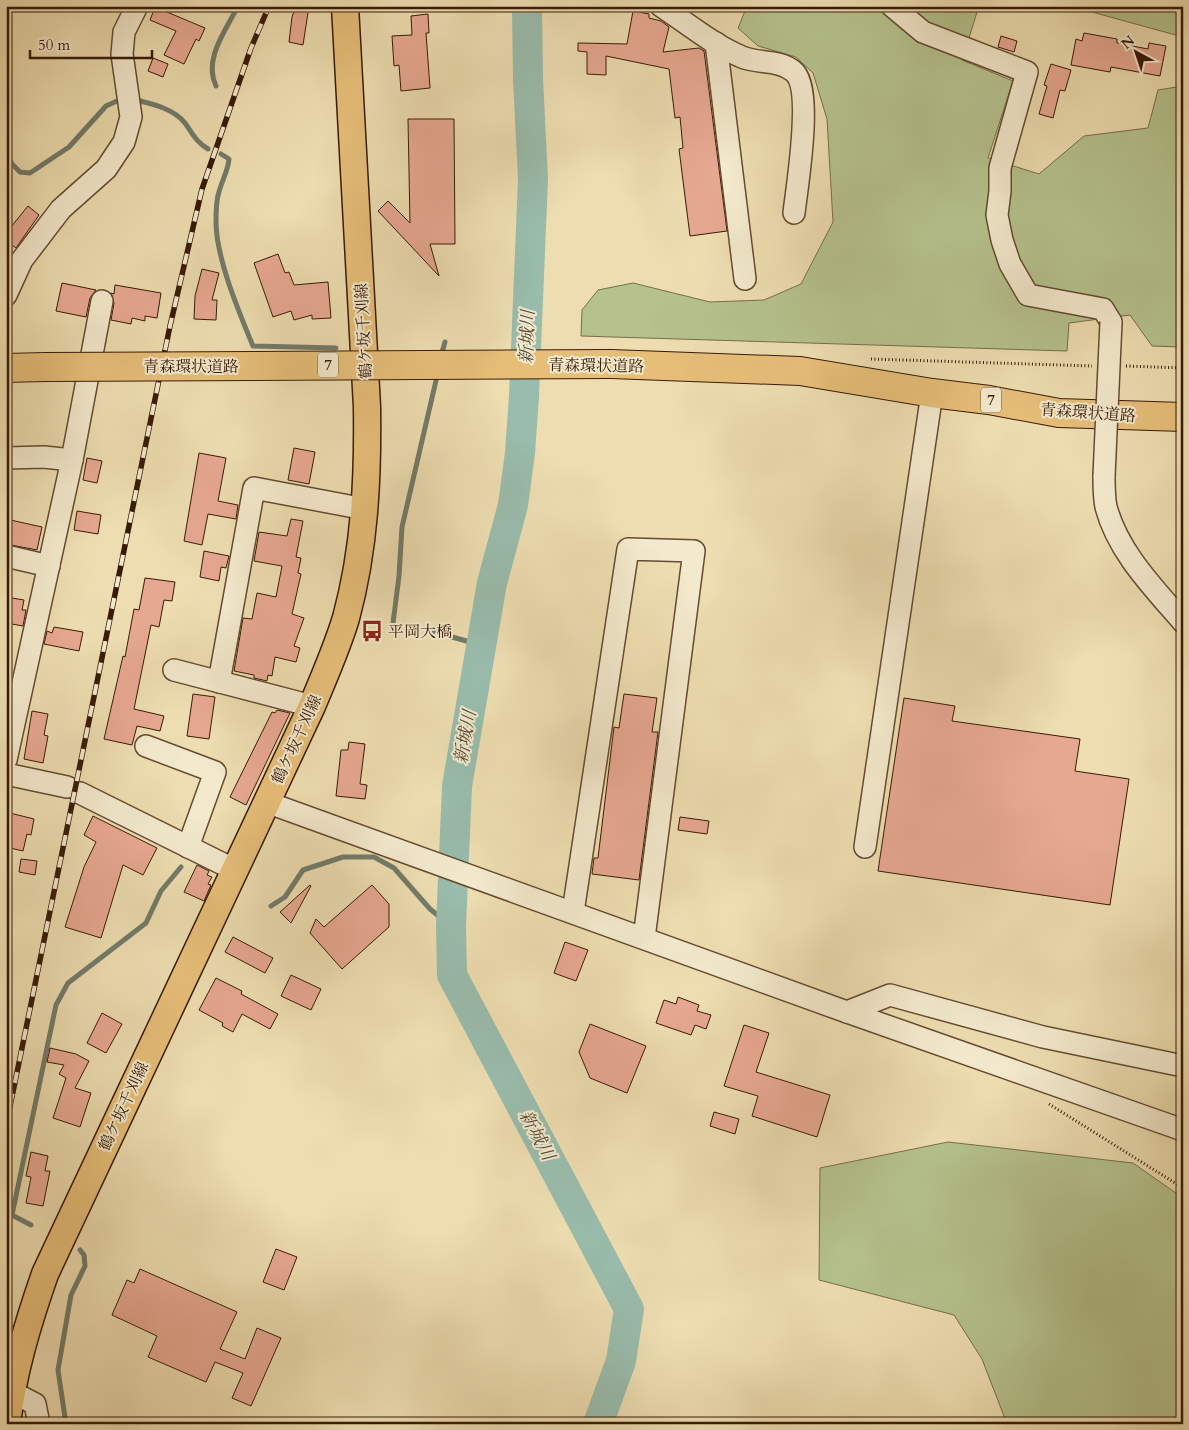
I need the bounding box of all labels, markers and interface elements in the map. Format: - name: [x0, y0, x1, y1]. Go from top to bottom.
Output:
- scale bar: [30, 28, 152, 60]
- north arrow: [1112, 28, 1162, 78]
- text: N: [1117, 31, 1139, 54]
- text: 50 m: [38, 35, 70, 55]
- street label: 鶴ケ坂千刈線: [351, 282, 377, 379]
- water label: 新城川: [514, 308, 541, 364]
- road number: 7: [318, 352, 338, 378]
- street label: 青森環状道路: [548, 354, 644, 378]
- street label: 青森環状道路: [143, 356, 239, 378]
- road number: 7: [981, 388, 1001, 412]
- street label: 青森環状道路: [1039, 399, 1137, 427]
- bus stop icon: 平岡大橋: [359, 618, 385, 644]
- place label: 平岡大橋: [388, 621, 452, 643]
- street label: 鶴ケ坂千刈線: [267, 691, 327, 788]
- water label: 新城川: [448, 706, 483, 766]
- street label: 鶴ケ坂千刈線: [94, 1058, 154, 1155]
- water label: 新城川: [513, 1106, 561, 1167]

